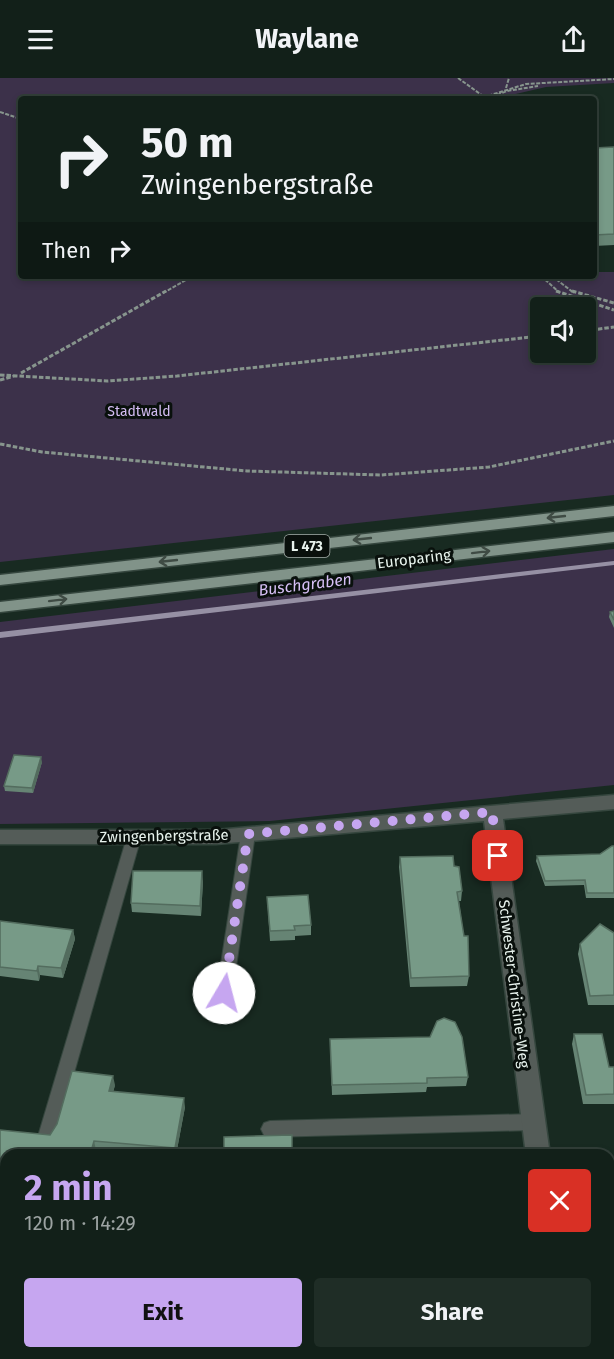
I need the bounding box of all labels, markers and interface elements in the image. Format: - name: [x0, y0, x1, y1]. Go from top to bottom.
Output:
- icon: menu: [24, 23, 57, 56]
- text: Waylane: [255, 23, 359, 55]
- icon: share: [557, 23, 590, 56]
- text: 50 m: [141, 118, 234, 168]
- icon: right: [42, 120, 120, 198]
- text: Zwingenbergstraße: [141, 169, 374, 201]
- icon: right: [103, 234, 136, 267]
- text: Then: [42, 237, 91, 264]
- map controls: [530, 297, 596, 363]
- button: sound: [530, 297, 596, 363]
- park label: Stadtwald: [107, 403, 171, 420]
- one-way arrow: [546, 512, 566, 523]
- one-way arrow: [353, 534, 373, 545]
- road number: L 473: [284, 535, 330, 557]
- street label: Europaring: [376, 546, 452, 572]
- one-way arrow: [471, 546, 491, 557]
- one-way arrow: [159, 556, 179, 567]
- water label: Buschgraben: [257, 569, 353, 600]
- one-way arrow: [48, 594, 68, 605]
- street label: Zwingenbergstraße: [99, 826, 229, 846]
- pin: [472, 830, 523, 881]
- icon: arrive: [481, 839, 514, 872]
- street label: Schwester-Christine-Weg: [495, 899, 533, 1070]
- position arrow: [192, 961, 256, 1025]
- text: 2 min: [24, 1166, 113, 1210]
- button: close: [528, 1169, 591, 1232]
- text: 120 m · 14:29: [24, 1211, 136, 1235]
- button: Exit: [24, 1278, 302, 1347]
- button: Share: [314, 1278, 591, 1347]

